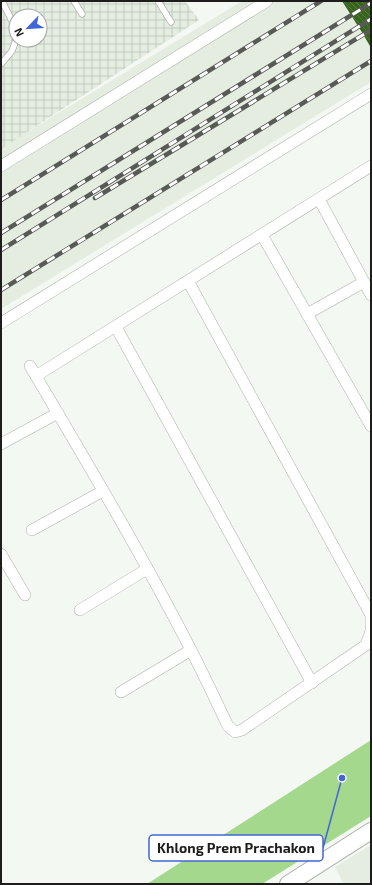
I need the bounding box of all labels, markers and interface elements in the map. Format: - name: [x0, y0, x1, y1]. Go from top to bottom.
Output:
- north arrow: [8, 8, 48, 48]
- text: N: [11, 26, 26, 39]
- callout: Khlong Prem Prachakon: [149, 835, 323, 861]
- text: Khlong Prem Prachakon: [157, 839, 315, 856]

